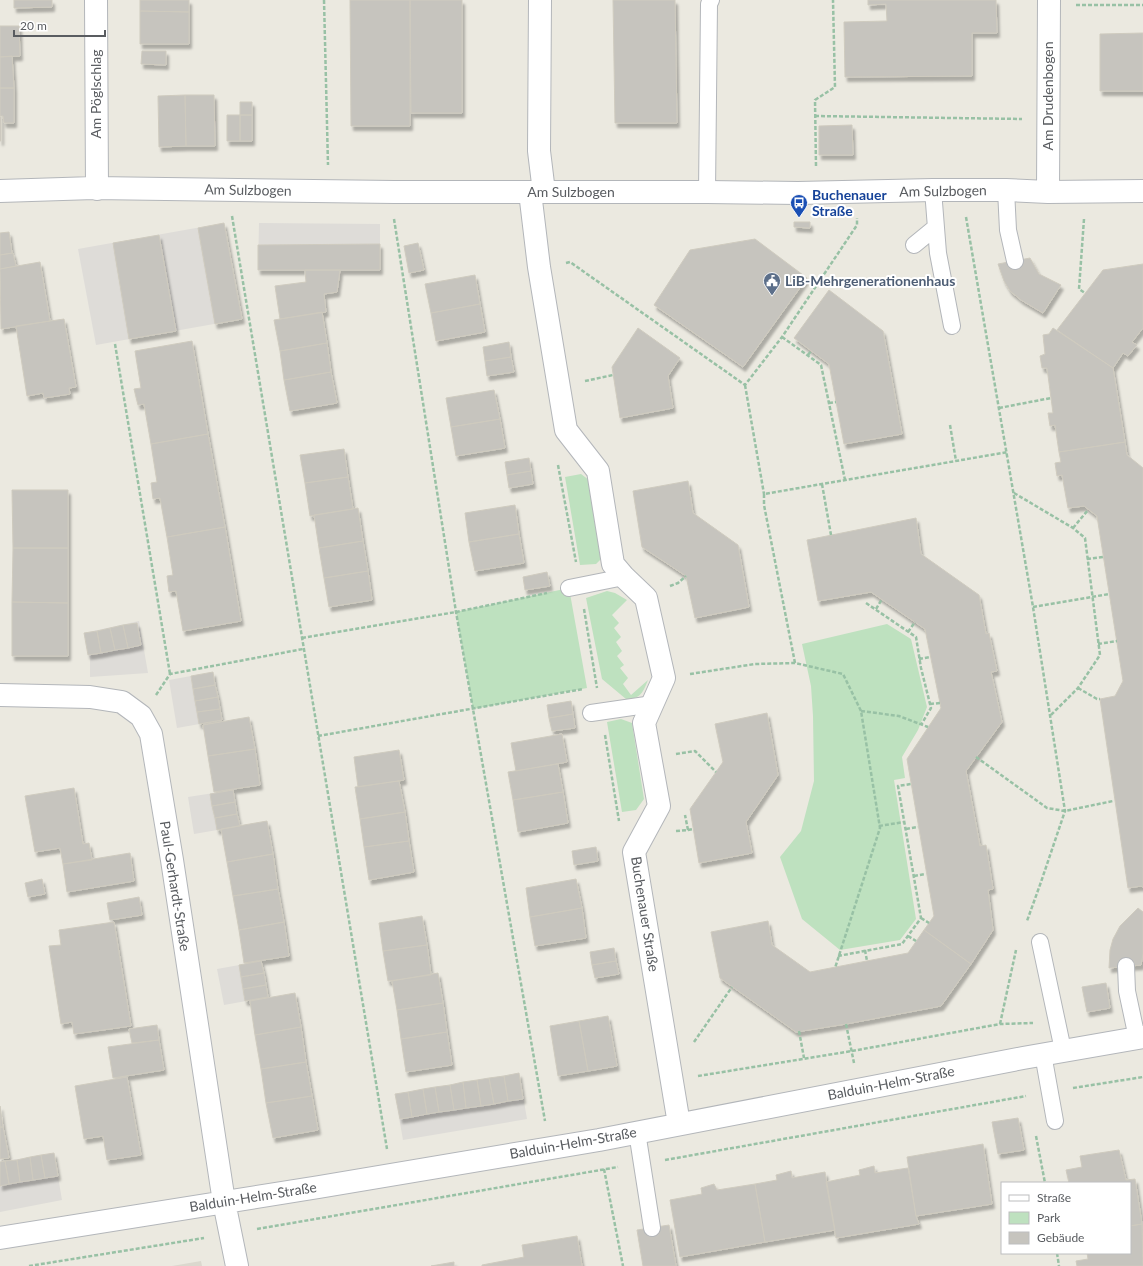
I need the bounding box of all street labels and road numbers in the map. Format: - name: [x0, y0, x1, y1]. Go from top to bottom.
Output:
- street label: Am Drudenbogen: [1039, 41, 1056, 151]
- street label: Am Pöglschlag: [87, 49, 104, 139]
- street label: Am Sulzbogen: [204, 180, 292, 199]
- street label: Am Sulzbogen: [899, 181, 987, 200]
- street label: Am Sulzbogen: [527, 183, 615, 200]
- street label: Paul-Gerhardt-Straße: [157, 820, 194, 952]
- street label: Buchenauer Straße: [628, 855, 663, 973]
- street label: Balduin-Helm-Straße: [826, 1062, 956, 1103]
- street label: Balduin-Helm-Straße: [508, 1123, 638, 1162]
- street label: Balduin-Helm-Straße: [188, 1178, 318, 1215]

